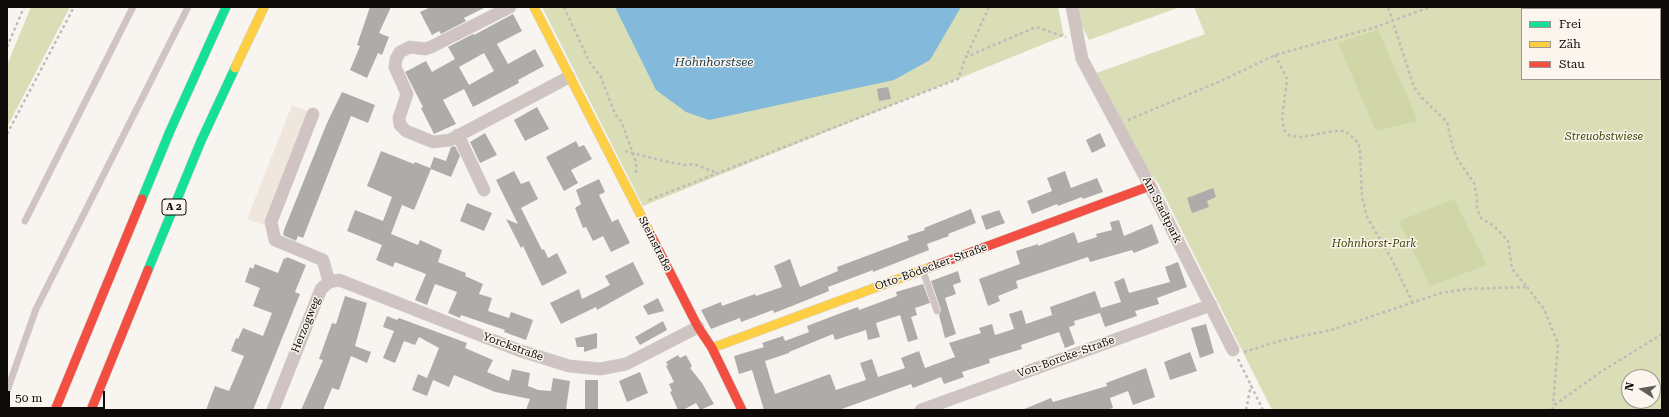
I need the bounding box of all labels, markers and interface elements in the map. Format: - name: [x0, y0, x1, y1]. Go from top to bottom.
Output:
- legend: [1521, 8, 1661, 80]
- text: Frei: [1559, 17, 1581, 31]
- text: Zäh: [1559, 37, 1581, 51]
- water label: Hohnhorstsee: [675, 55, 753, 69]
- text: Stau: [1559, 57, 1585, 71]
- park label: Streuobstwiese: [1565, 130, 1643, 144]
- street label: Am Stadtpark: [1140, 175, 1184, 245]
- road number: A 2: [162, 199, 186, 215]
- street label: Steinstraße: [635, 214, 675, 274]
- park label: Hohnhorst-Park: [1332, 237, 1416, 251]
- street label: Otto-Bödecker-Straße: [873, 241, 989, 293]
- street label: Herzogweg: [289, 295, 323, 355]
- street label: Yorckstraße: [481, 330, 545, 364]
- street label: Von-Borcke-Straße: [1016, 333, 1116, 381]
- north arrow: [1621, 369, 1661, 409]
- text: N: [1623, 381, 1637, 392]
- scale bar: [10, 383, 107, 409]
- text: 50 m: [15, 391, 42, 405]

